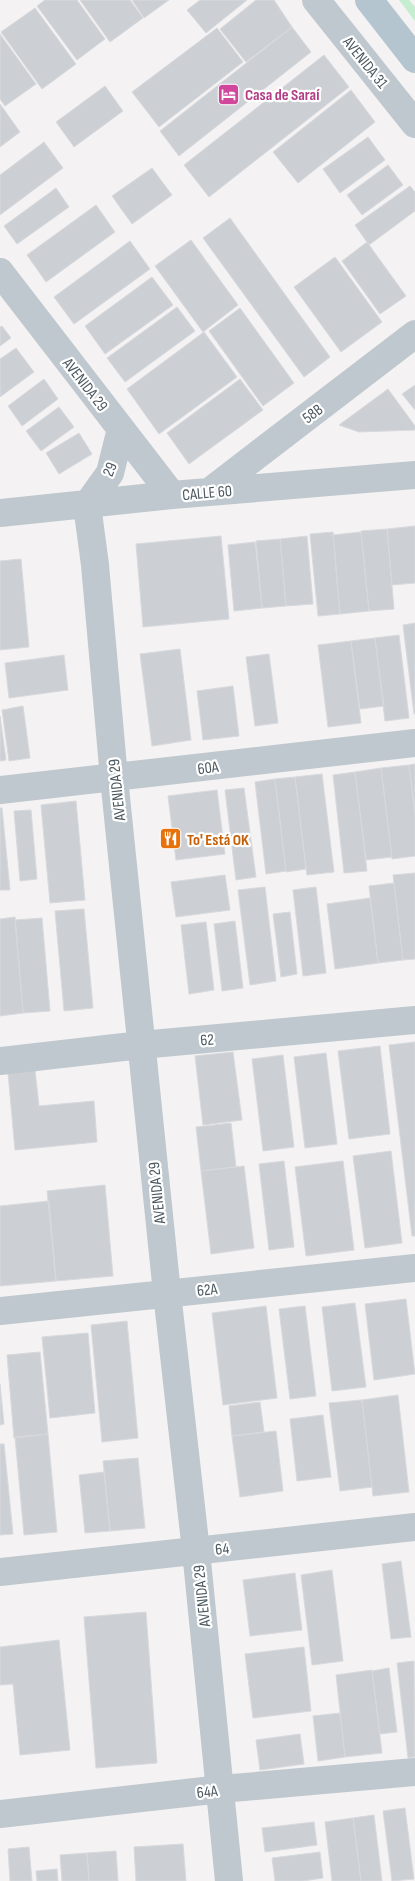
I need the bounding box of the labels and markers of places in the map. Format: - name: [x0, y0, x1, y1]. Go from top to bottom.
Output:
- hotel icon: Casa de Saraí: [217, 82, 241, 106]
- place label: Casa de Saraí: [245, 86, 320, 105]
- restaurant icon: To' Está OK: [159, 827, 183, 851]
- place label: To' Está OK: [187, 831, 249, 850]

